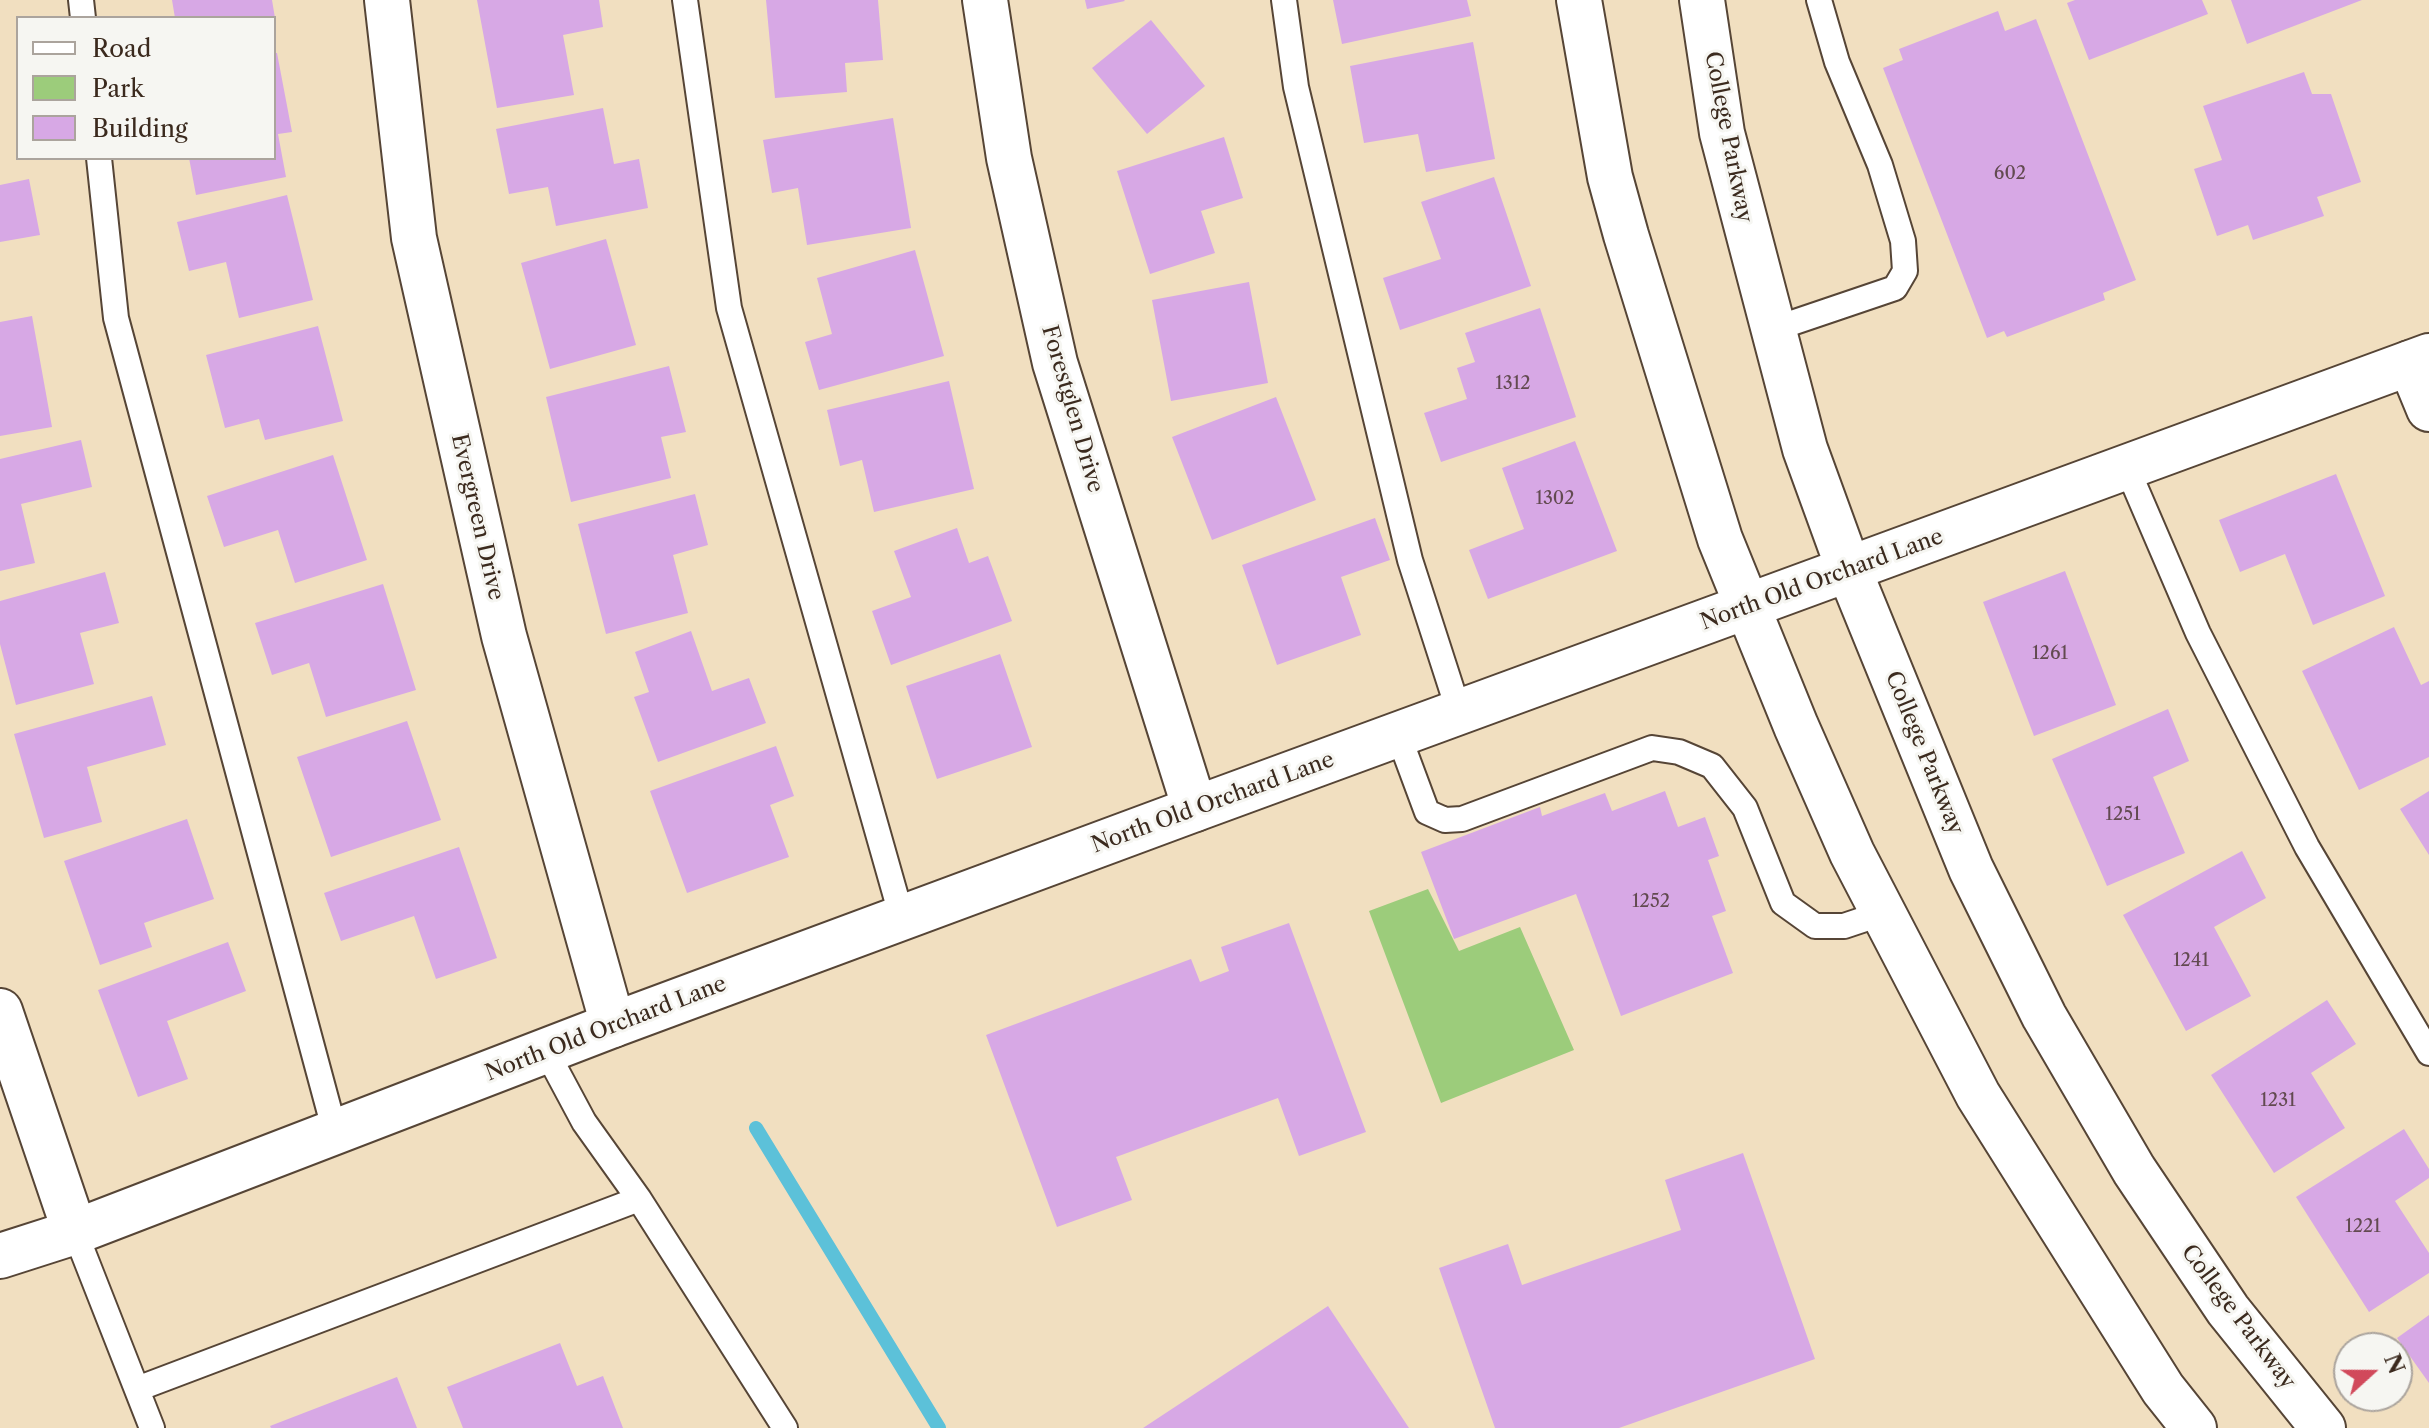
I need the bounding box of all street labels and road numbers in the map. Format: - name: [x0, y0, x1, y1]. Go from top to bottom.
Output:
- street label: College Parkway: [1698, 49, 1758, 225]
- street label: Forestglen Drive: [1036, 322, 1108, 496]
- street label: Evergreen Drive: [445, 431, 509, 603]
- street label: North Old Orchard Lane: [1697, 524, 1947, 636]
- street label: College Parkway: [1879, 668, 1969, 838]
- street label: North Old Orchard Lane: [1088, 747, 1338, 859]
- street label: North Old Orchard Lane: [482, 971, 730, 1087]
- street label: College Parkway: [2175, 1240, 2301, 1394]

